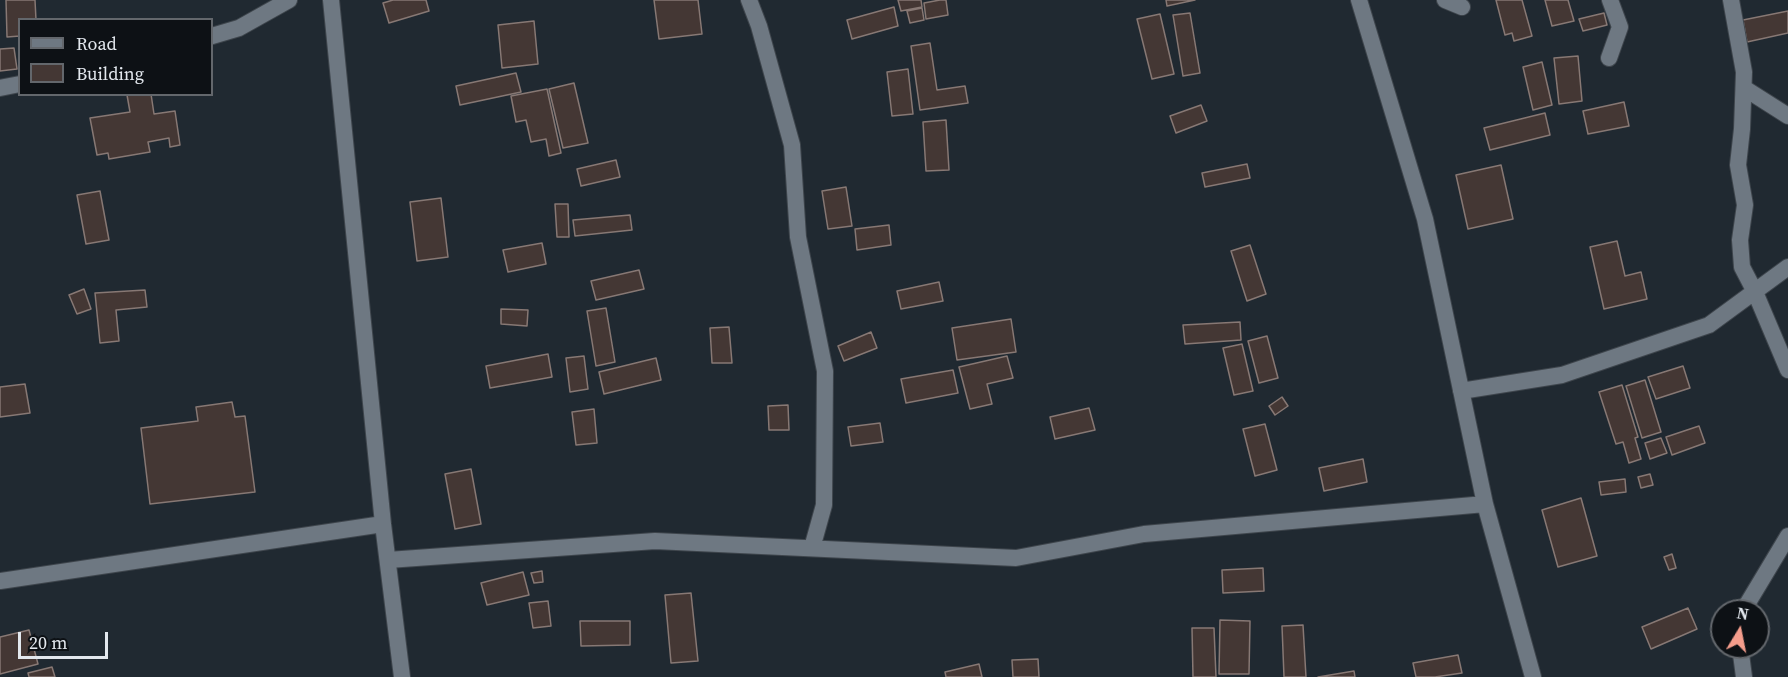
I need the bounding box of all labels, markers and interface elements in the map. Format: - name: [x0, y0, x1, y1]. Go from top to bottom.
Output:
- legend: [18, 18, 213, 96]
- text: Road: [76, 31, 117, 56]
- text: Building: [76, 61, 144, 86]
- north arrow: [1710, 599, 1770, 659]
- text: N: [1735, 601, 1750, 625]
- scale bar: [21, 620, 111, 658]
- text: 20 m: [29, 630, 67, 655]

